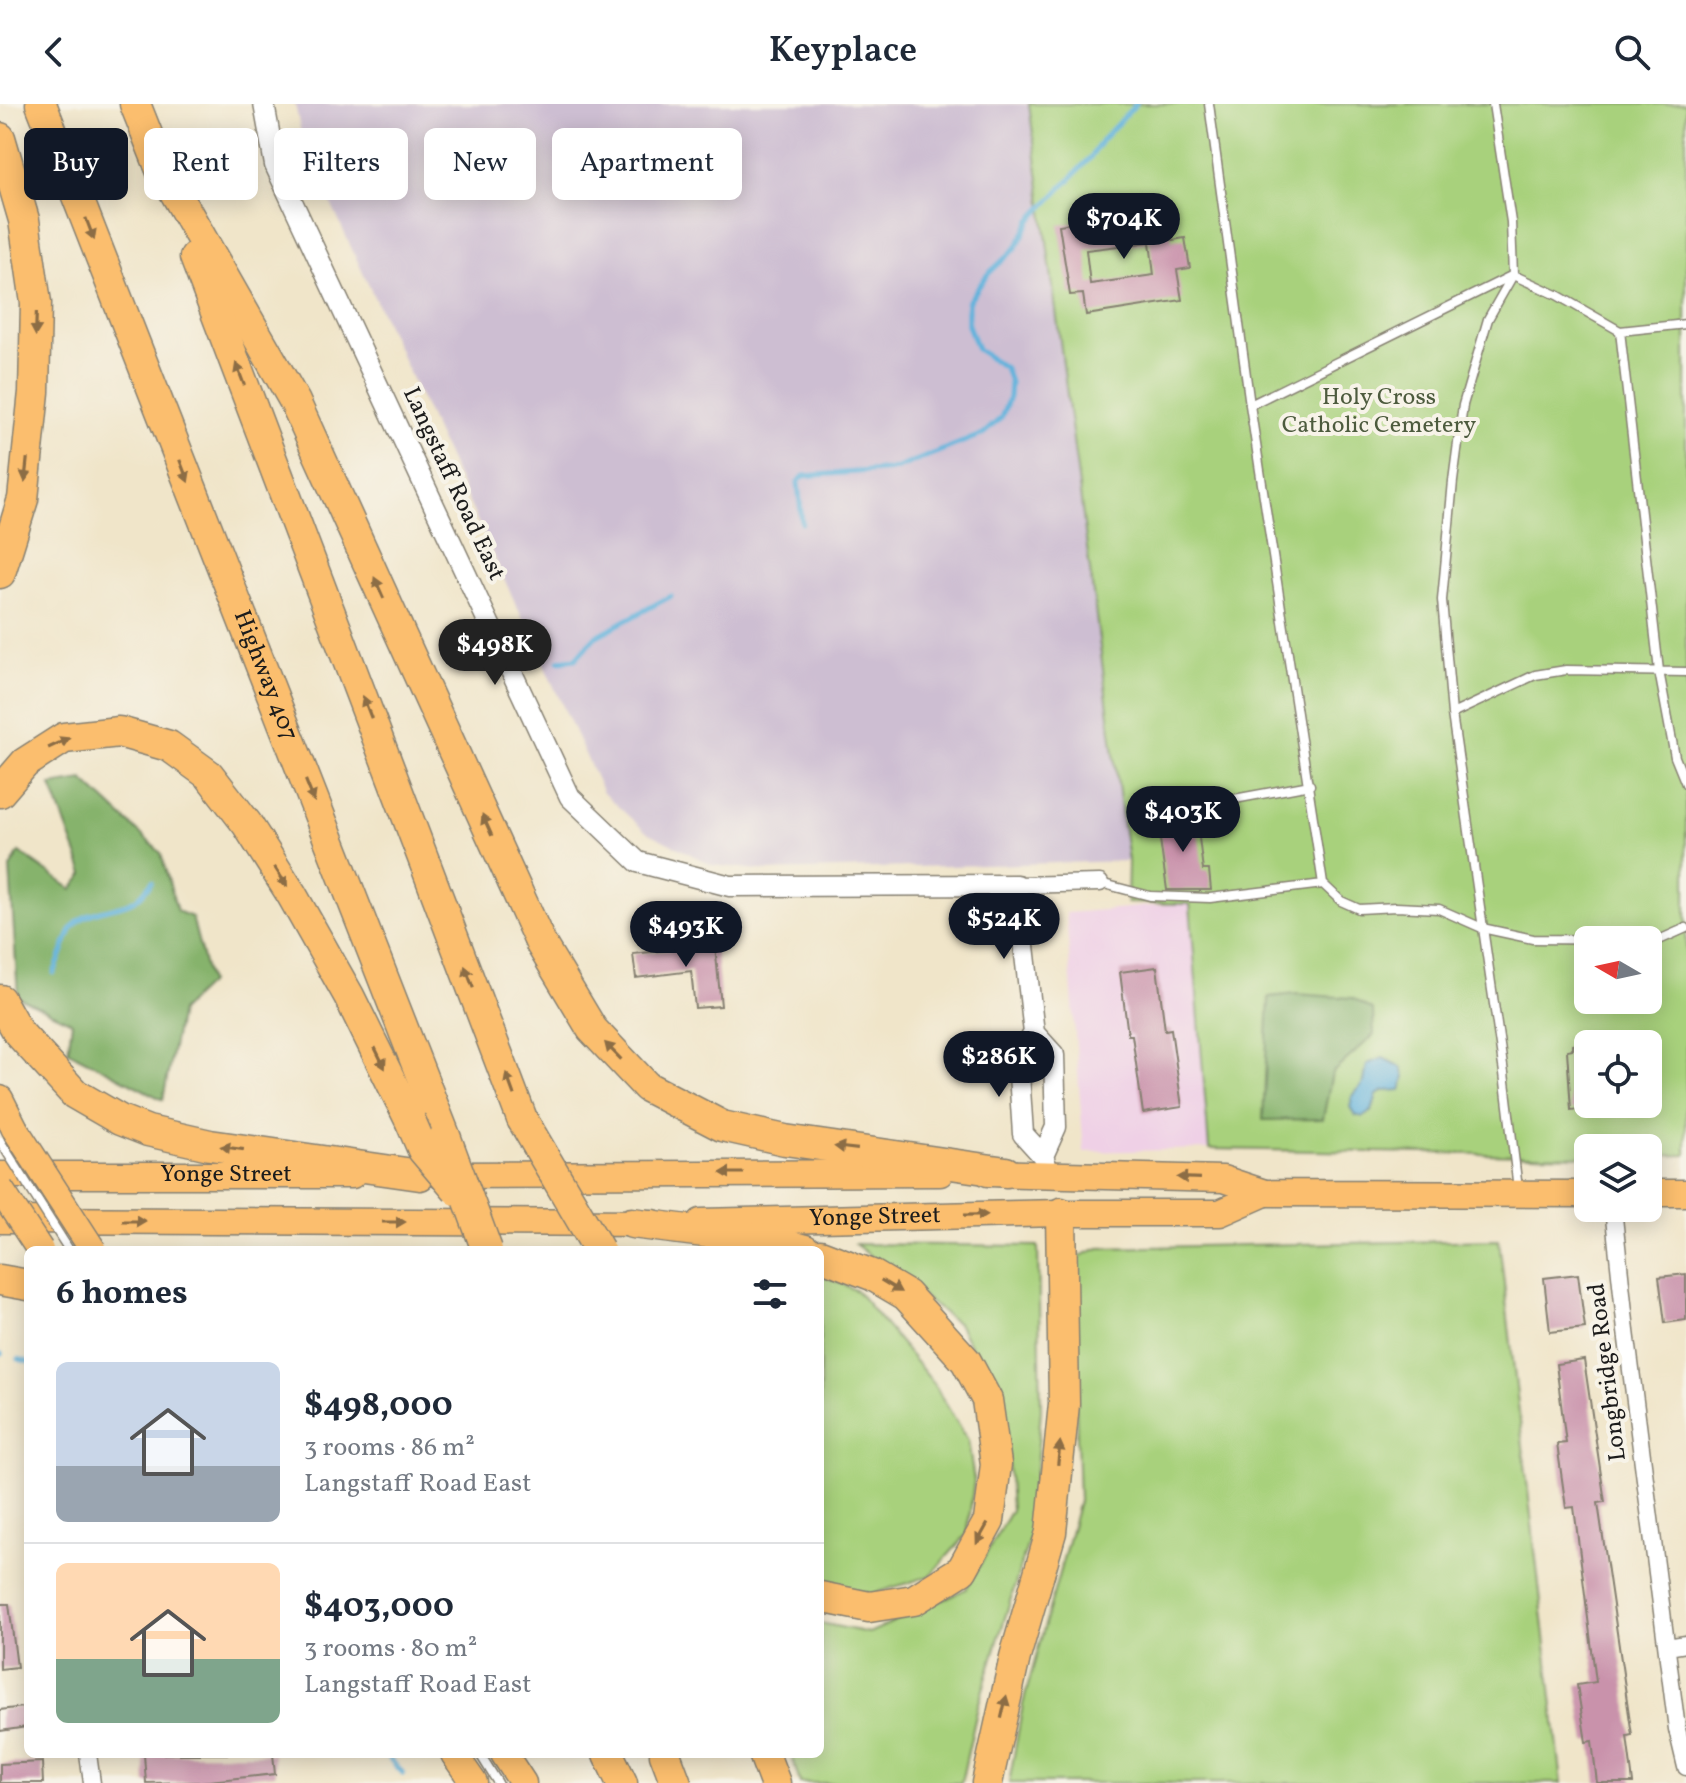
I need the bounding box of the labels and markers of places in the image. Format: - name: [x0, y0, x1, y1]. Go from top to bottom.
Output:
- pin: $704K: [1068, 193, 1180, 261]
- pin: $498K: [439, 619, 551, 687]
- pin: $403K: [1127, 786, 1239, 854]
- pin: $524K: [948, 893, 1060, 961]
- pin: $493K: [630, 901, 742, 969]
- pin: $286K: [943, 1031, 1055, 1099]

